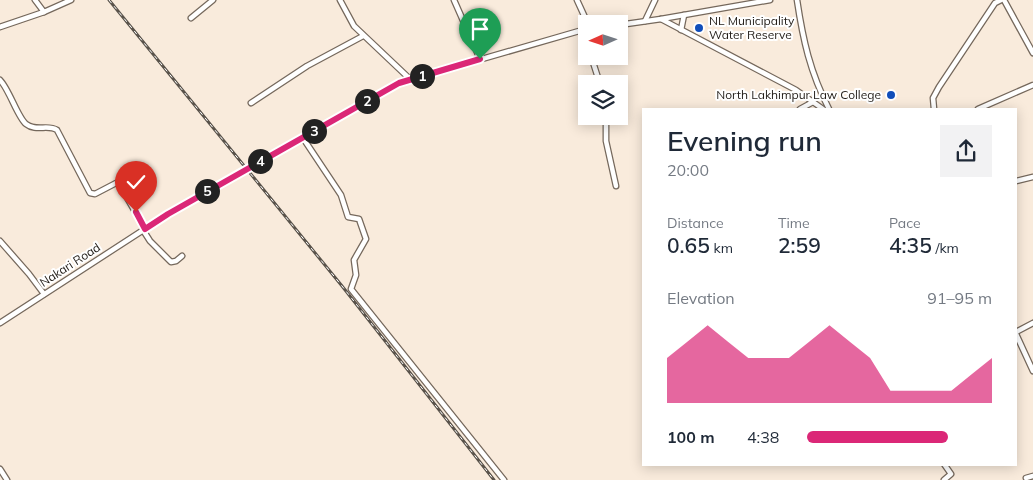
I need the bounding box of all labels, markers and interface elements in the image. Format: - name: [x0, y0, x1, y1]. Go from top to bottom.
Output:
- pin: [459, 8, 501, 59]
- place label: NL Municipality Water Reserve: [709, 13, 795, 42]
- icon: arrive: [466, 15, 494, 43]
- north arrow: [578, 15, 628, 65]
- map controls: [578, 15, 628, 125]
- marker: NL Municipality Water Reserve: [693, 22, 705, 34]
- pin: 1: [410, 64, 434, 88]
- text: 1: [418, 67, 427, 85]
- button: layers: [578, 75, 628, 125]
- place label: North Lakhimpur Law College: [716, 87, 881, 102]
- pin: 2: [354, 88, 380, 114]
- marker: North Lakhimpur Law College: [885, 89, 897, 101]
- text: 2: [363, 92, 372, 110]
- pin: 3: [302, 118, 326, 144]
- text: 3: [310, 122, 319, 140]
- text: Evening run: [667, 123, 822, 158]
- button: share: [940, 125, 992, 177]
- pin: 4: [248, 148, 272, 174]
- text: 4: [256, 152, 265, 170]
- text: 20:00: [667, 160, 709, 180]
- pin: [115, 161, 157, 212]
- icon: check: [122, 168, 150, 196]
- pin: 5: [194, 178, 220, 204]
- text: 5: [203, 182, 212, 200]
- text: Distance: [667, 214, 724, 232]
- text: Time: [778, 214, 810, 232]
- text: Pace: [889, 214, 921, 232]
- text: 0.65: [667, 232, 710, 258]
- text: 2:59: [778, 232, 821, 258]
- text: 4:35: [889, 232, 932, 258]
- street label: Nakari Road: [37, 239, 103, 290]
- text: km: [710, 239, 733, 257]
- text: /km: [932, 239, 959, 257]
- text: Elevation: [667, 288, 735, 308]
- text: 91–95 m: [927, 288, 992, 308]
- text: 100 m: [667, 427, 715, 447]
- text: 4:38: [747, 427, 779, 447]

